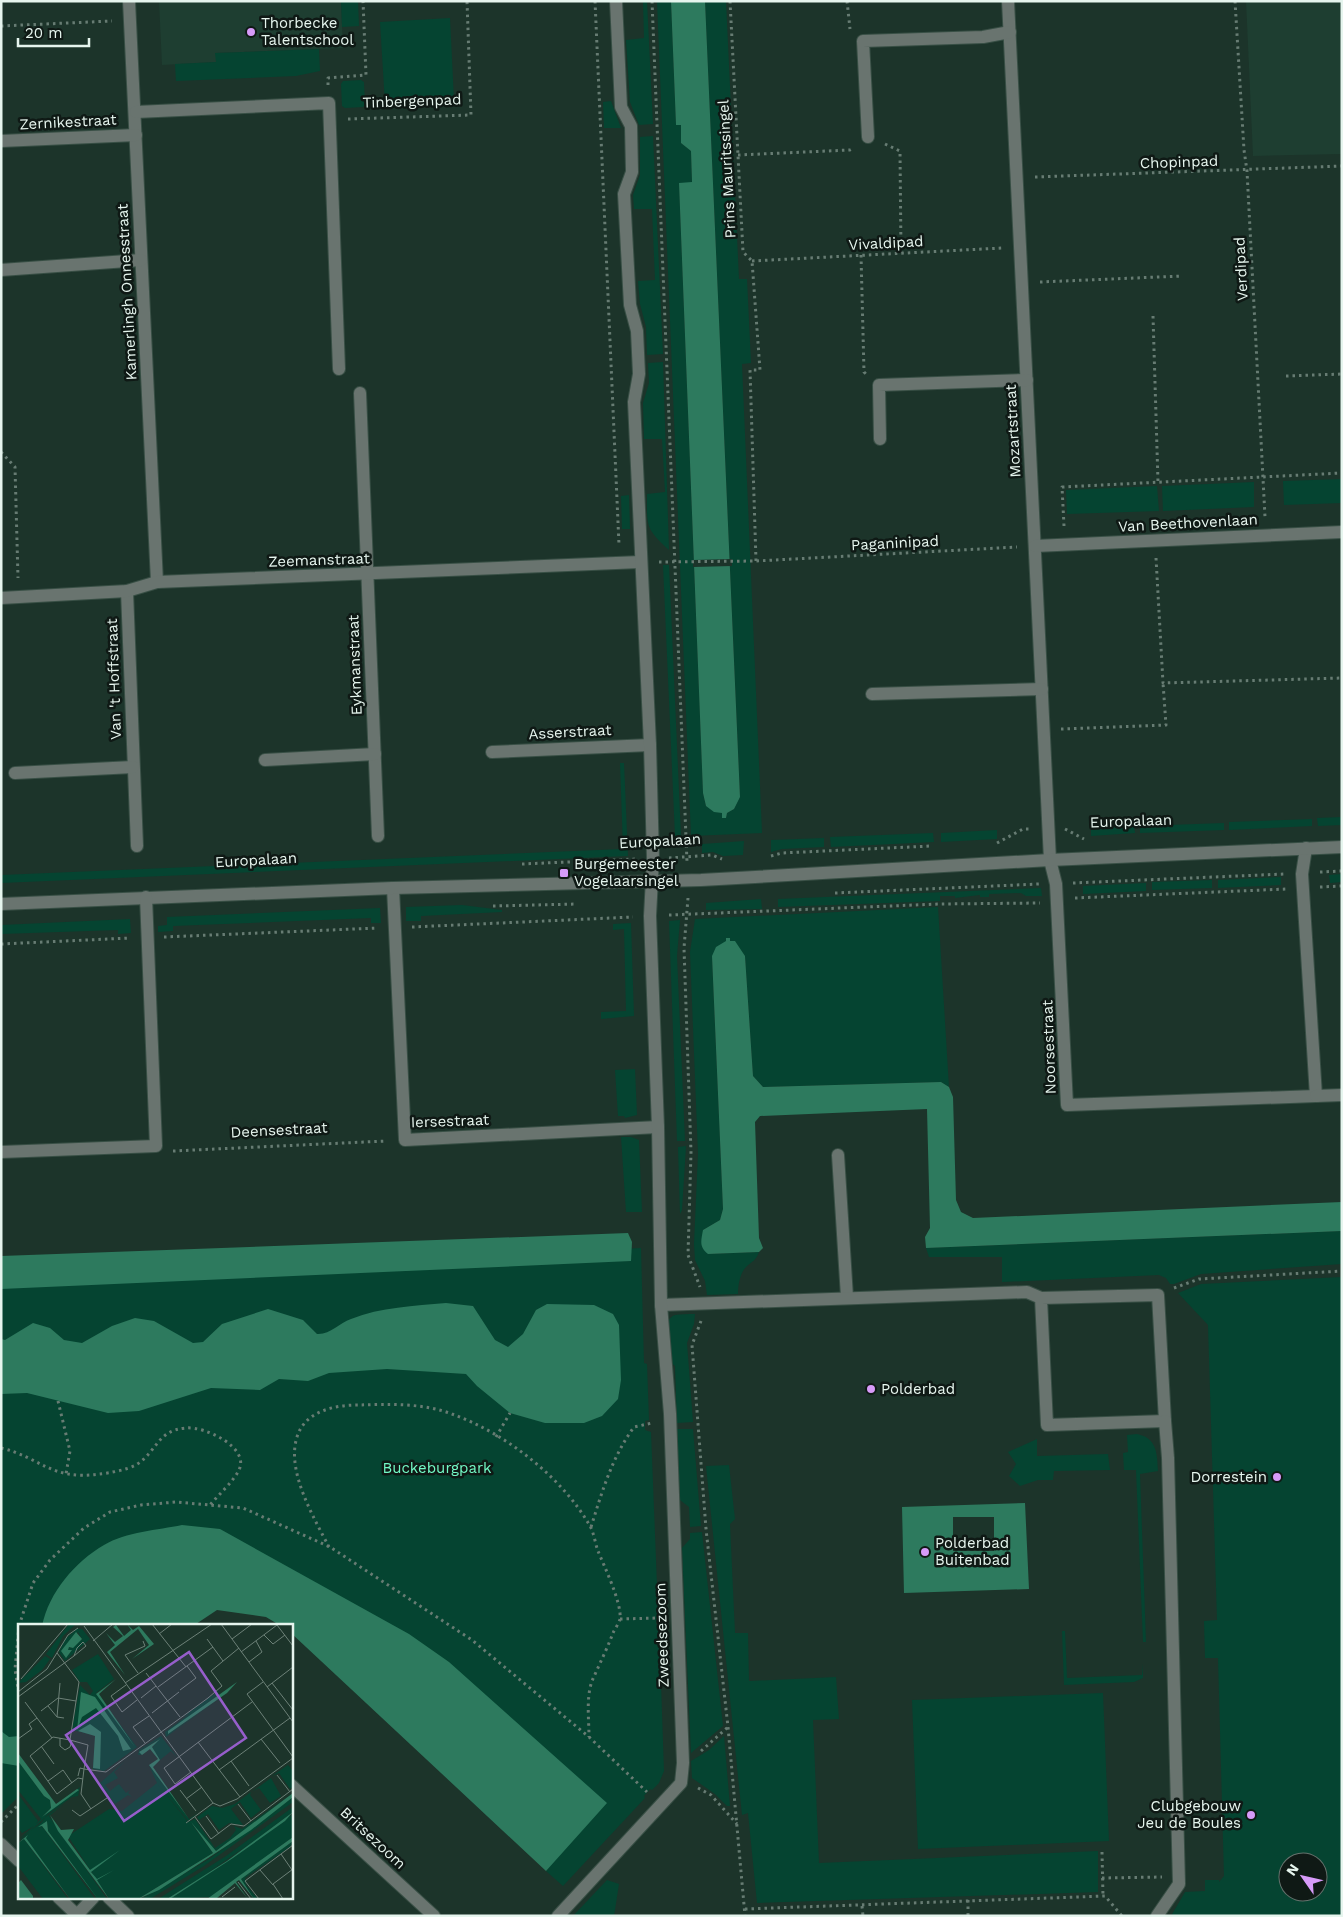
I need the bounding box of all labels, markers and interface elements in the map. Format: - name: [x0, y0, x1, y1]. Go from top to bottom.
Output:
- place label: Thorbecke Talentschool: [261, 14, 354, 49]
- scale bar: [18, 15, 89, 47]
- text: 20 m: [25, 24, 63, 42]
- marker: Thorbecke Talentschool: [245, 26, 257, 38]
- street label: Tinbergenpad: [362, 90, 462, 112]
- street label: Prins Mauritssingel: [714, 99, 740, 239]
- street label: Zernikestraat: [19, 110, 118, 134]
- street label: Chopinpad: [1139, 152, 1219, 172]
- street label: Kamerlingh Onnesstraat: [113, 203, 141, 381]
- street label: Vivaldipad: [848, 232, 924, 254]
- street label: Verdipad: [1230, 236, 1252, 302]
- street label: Mozartstraat: [1002, 383, 1024, 478]
- street label: Van Beethovenlaan: [1118, 510, 1258, 536]
- street label: Paganinipad: [851, 532, 939, 554]
- street label: Zeemanstraat: [268, 549, 371, 571]
- street label: Eykmanstraat: [344, 614, 366, 716]
- street label: Van 't Hoffstraat: [103, 617, 125, 740]
- street label: Asserstraat: [528, 721, 613, 743]
- street label: Europalaan: [1090, 811, 1172, 831]
- street label: Europalaan: [618, 830, 702, 852]
- street label: Europalaan: [214, 849, 298, 871]
- place label: Burgemeester Vogelaarsingel: [574, 855, 679, 890]
- marker: Burgemeester Vogelaarsingel: [558, 867, 570, 879]
- street label: Noorsestraat: [1038, 999, 1060, 1094]
- street label: Iersestraat: [411, 1111, 490, 1131]
- street label: Deensestraat: [230, 1118, 329, 1142]
- place label: Polderbad: [881, 1380, 955, 1398]
- marker: Polderbad: [865, 1383, 877, 1395]
- park label: Buckeburgpark: [382, 1459, 492, 1477]
- place label: Dorrestein: [1190, 1468, 1267, 1486]
- marker: Dorrestein: [1271, 1471, 1283, 1483]
- place label: Polderbad Buitenbad: [935, 1534, 1010, 1569]
- marker: Polderbad Buitenbad: [919, 1546, 931, 1558]
- street label: Zweedsezoom: [651, 1582, 673, 1688]
- inset map: [18, 1624, 292, 1900]
- place label: Clubgebouw Jeu de Boules: [1137, 1797, 1241, 1832]
- street label: Britsezoom: [337, 1803, 409, 1873]
- marker: Clubgebouw Jeu de Boules: [1245, 1809, 1257, 1821]
- north arrow: [1278, 1852, 1328, 1902]
- text: N: [1283, 1861, 1302, 1879]

